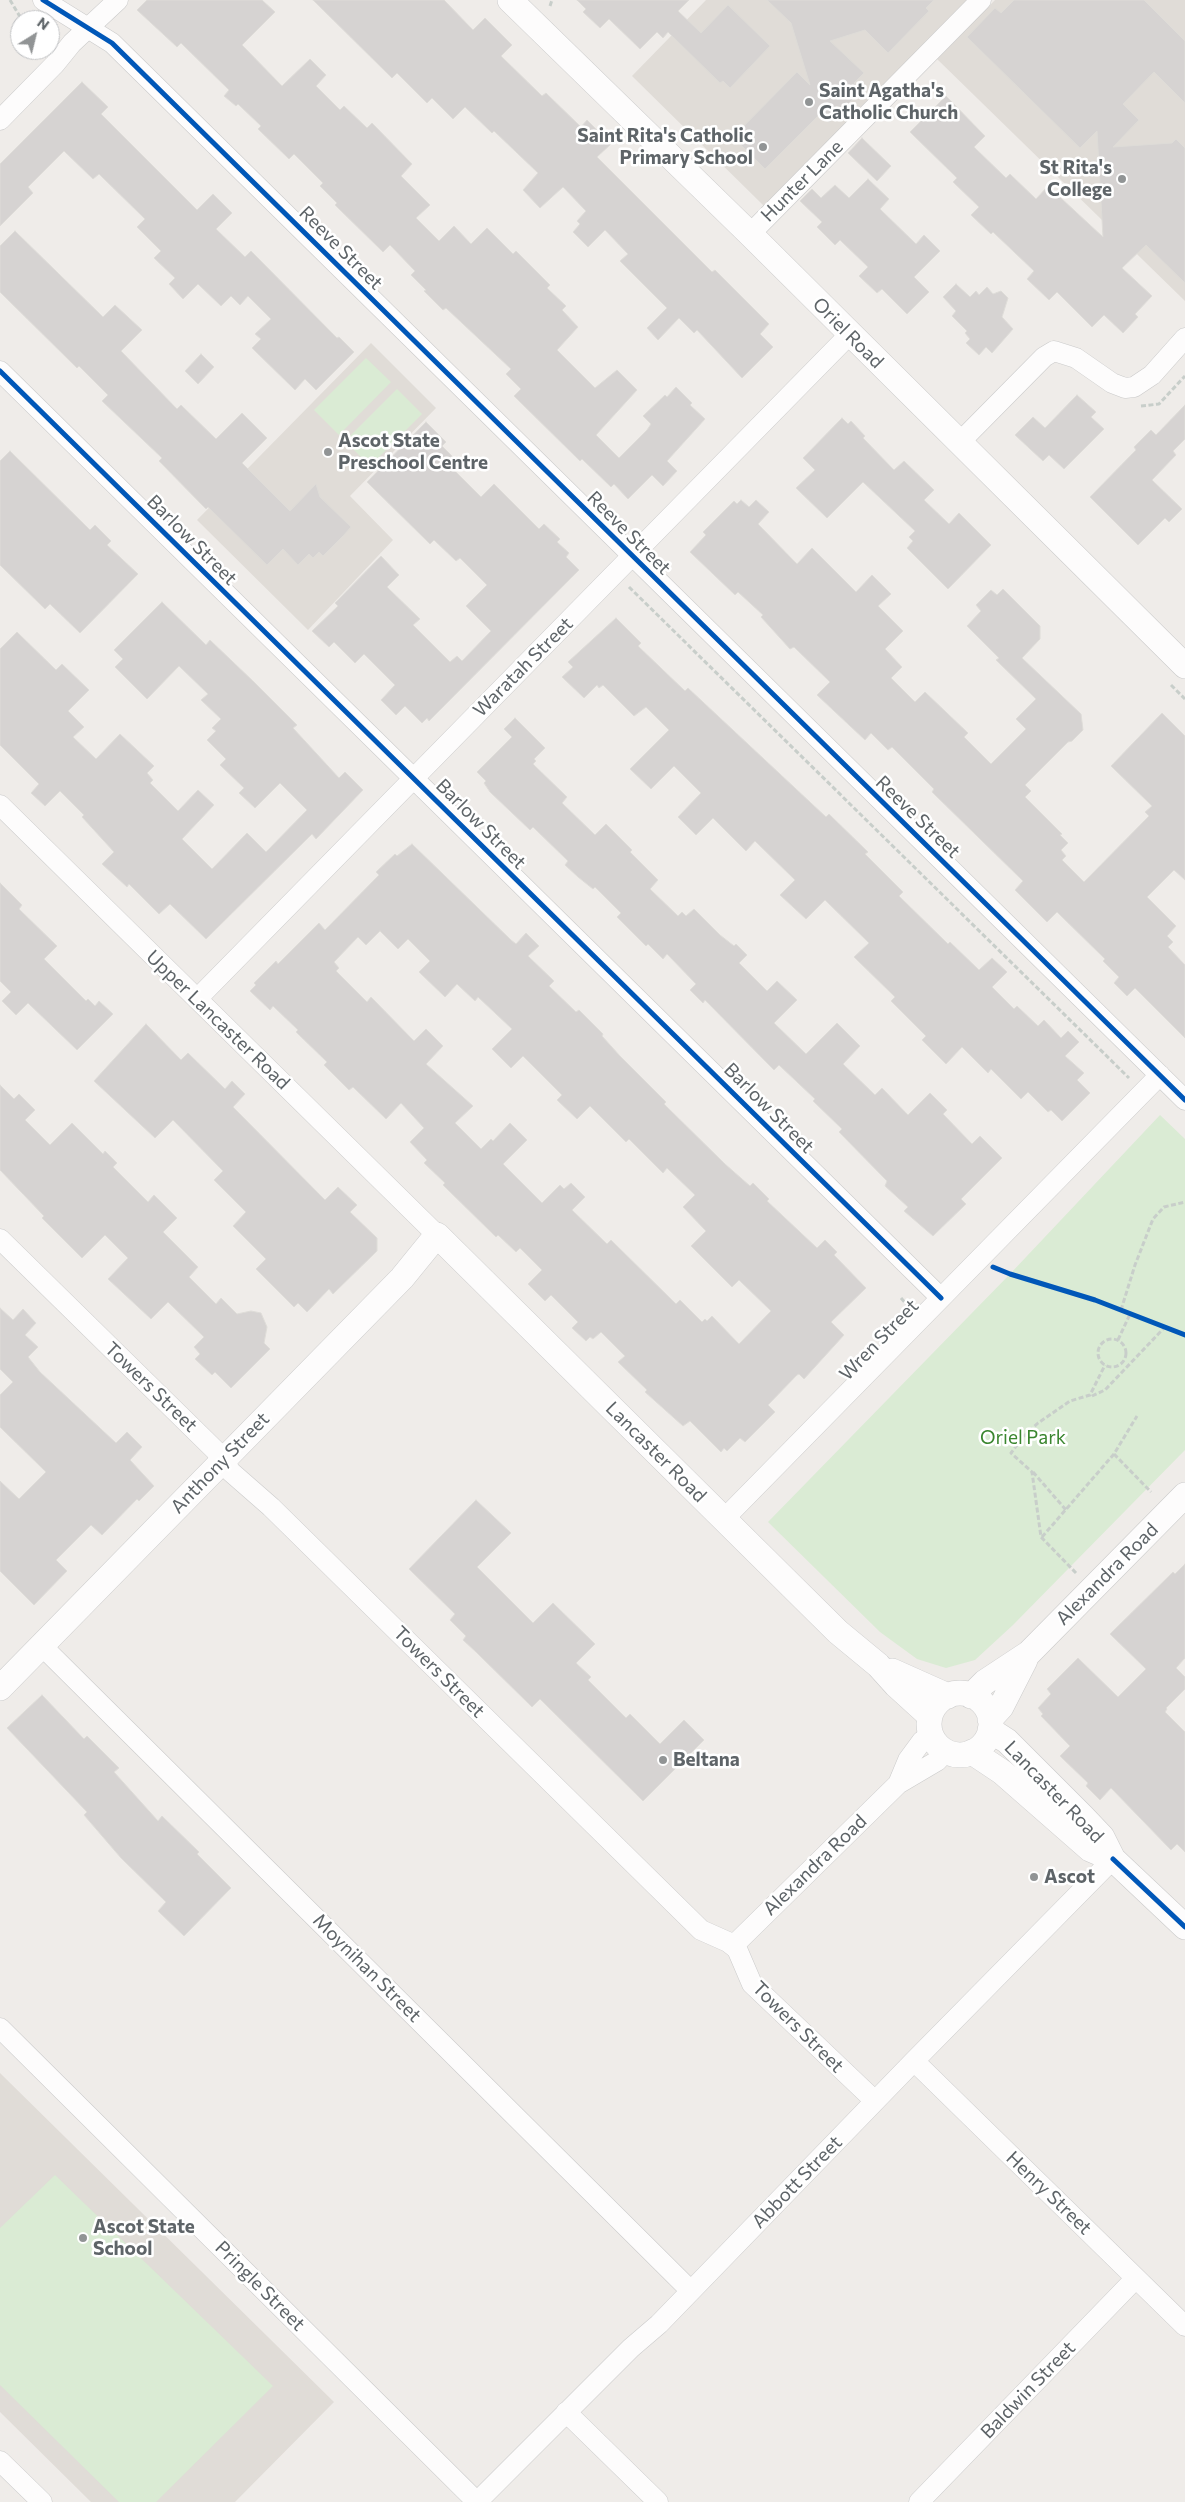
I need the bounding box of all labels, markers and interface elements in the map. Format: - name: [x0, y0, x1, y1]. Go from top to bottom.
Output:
- north arrow: [10, 10, 60, 60]
- text: N: [34, 13, 53, 33]
- place label: Saint Agatha's Catholic Church: [819, 80, 958, 124]
- marker: Saint Agatha's Catholic Church: [803, 96, 815, 108]
- place label: Saint Rita's Catholic Primary School: [577, 125, 753, 169]
- street label: Hunter Lane: [756, 135, 848, 227]
- marker: Saint Rita's Catholic Primary School: [757, 141, 769, 153]
- place label: St Rita's College: [1040, 157, 1112, 201]
- marker: St Rita's College: [1116, 173, 1128, 185]
- street label: Reeve Street: [295, 202, 387, 294]
- street label: Oriel Road: [808, 293, 888, 373]
- place label: Ascot State Preschool Centre: [338, 430, 488, 474]
- marker: Ascot State Preschool Centre: [322, 446, 334, 458]
- street label: Reeve Street: [583, 487, 675, 579]
- street label: Barlow Street: [142, 490, 242, 590]
- street label: Waratah Street: [468, 612, 578, 722]
- street label: Reeve Street: [871, 771, 965, 863]
- street label: Barlow Street: [431, 774, 531, 874]
- street label: Upper Lancaster Road: [142, 946, 294, 1094]
- street label: Barlow Street: [719, 1058, 819, 1158]
- street label: Wren Street: [835, 1295, 923, 1385]
- street label: Towers Street: [100, 1337, 202, 1437]
- street label: Lancaster Road: [601, 1397, 711, 1507]
- street label: Anthony Street: [166, 1408, 274, 1518]
- park label: Oriel Park: [980, 1427, 1066, 1449]
- street label: Alexandra Road: [1051, 1518, 1163, 1630]
- street label: Towers Street: [389, 1622, 489, 1722]
- street label: Lancaster Road: [1000, 1736, 1108, 1848]
- place label: Beltana: [673, 1749, 740, 1771]
- marker: Beltana: [657, 1754, 669, 1766]
- street label: Alexandra Road: [758, 1810, 872, 1920]
- place label: Ascot: [1044, 1866, 1095, 1888]
- marker: Ascot: [1028, 1871, 1040, 1883]
- street label: Moynihan Street: [308, 1909, 426, 2027]
- street label: Towers Street: [748, 1977, 848, 2077]
- street label: Abbott Street: [747, 2131, 847, 2233]
- street label: Henry Street: [1002, 2147, 1096, 2239]
- place label: Ascot State School: [93, 2216, 195, 2260]
- marker: Ascot State School: [77, 2232, 89, 2244]
- street label: Pringle Street: [210, 2236, 310, 2336]
- street label: Baldwin Street: [976, 2337, 1080, 2443]

